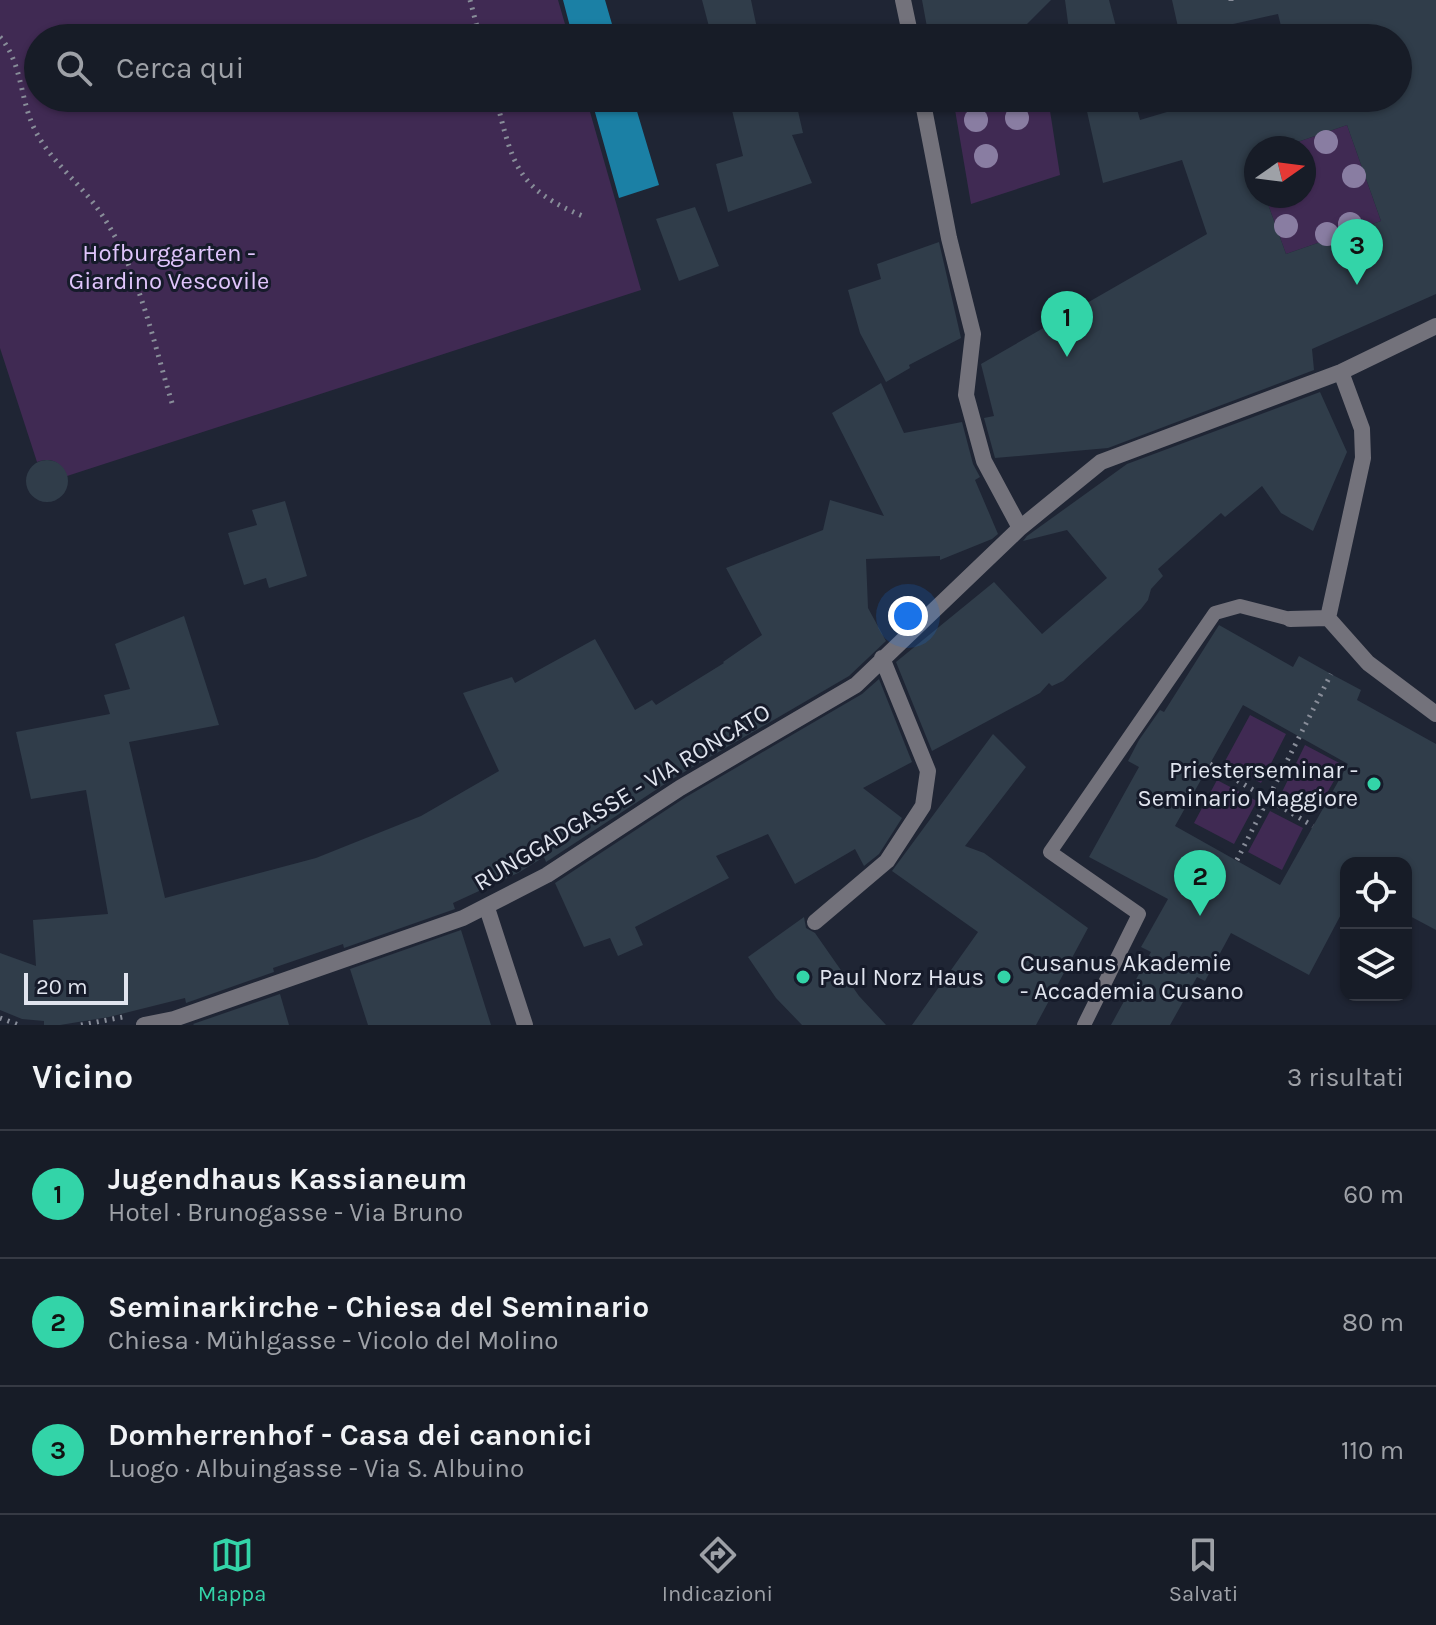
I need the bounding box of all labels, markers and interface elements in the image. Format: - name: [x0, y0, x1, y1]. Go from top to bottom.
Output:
- search box: [24, 24, 1412, 112]
- icon: search: [52, 46, 96, 90]
- text: Cerca qui: [116, 50, 244, 86]
- north arrow: [1244, 136, 1316, 208]
- pin: 3: [1331, 219, 1383, 285]
- park label: Hofburggarten - Giardino Vescovile: [69, 239, 269, 295]
- pin: 1: [1041, 291, 1093, 357]
- your location: [888, 596, 928, 636]
- street label: RUNGGADGASSE - VIA RONCATO: [469, 697, 775, 897]
- place label: Priesterseminar - Seminario Maggiore: [1137, 756, 1358, 812]
- marker: Priesterseminar - Seminario Maggiore: [1365, 775, 1383, 793]
- pin: 2: [1174, 850, 1226, 916]
- map controls: [1340, 857, 1412, 1001]
- button: locate: [1340, 857, 1412, 929]
- button: layers: [1340, 929, 1412, 1001]
- place label: Cusanus Akademie - Accademia Cusano: [1020, 949, 1244, 1005]
- place label: Paul Norz Haus: [819, 963, 984, 991]
- marker: Paul Norz Haus: [794, 968, 812, 986]
- marker: Cusanus Akademie - Accademia Cusano: [995, 968, 1013, 986]
- scale bar: [24, 969, 128, 1005]
- text: 20 m: [36, 974, 88, 1000]
- text: Vicino: [32, 1057, 133, 1097]
- text: 3 risultati: [1287, 1062, 1404, 1093]
- text: Jugendhaus Kassianeum: [108, 1161, 467, 1197]
- text: 1: [53, 1179, 63, 1210]
- text: 60 m: [1343, 1179, 1404, 1210]
- text: Hotel · Brunogasse - Via Bruno: [108, 1197, 463, 1228]
- text: Seminarkirche - Chiesa del Seminario: [108, 1289, 649, 1325]
- text: 2: [50, 1307, 66, 1338]
- text: 80 m: [1342, 1307, 1404, 1338]
- text: Chiesa · Mühlgasse - Vicolo del Molino: [108, 1325, 559, 1356]
- text: Domherrenhof - Casa dei canonici: [108, 1417, 593, 1453]
- text: 3: [50, 1435, 66, 1466]
- text: 110 m: [1341, 1435, 1404, 1466]
- text: Luogo · Albuingasse - Via S. Albuino: [108, 1453, 524, 1484]
- tab: Mappa: [198, 1533, 266, 1607]
- tab: Indicazioni: [662, 1533, 773, 1607]
- tab: Salvati: [1169, 1533, 1238, 1607]

